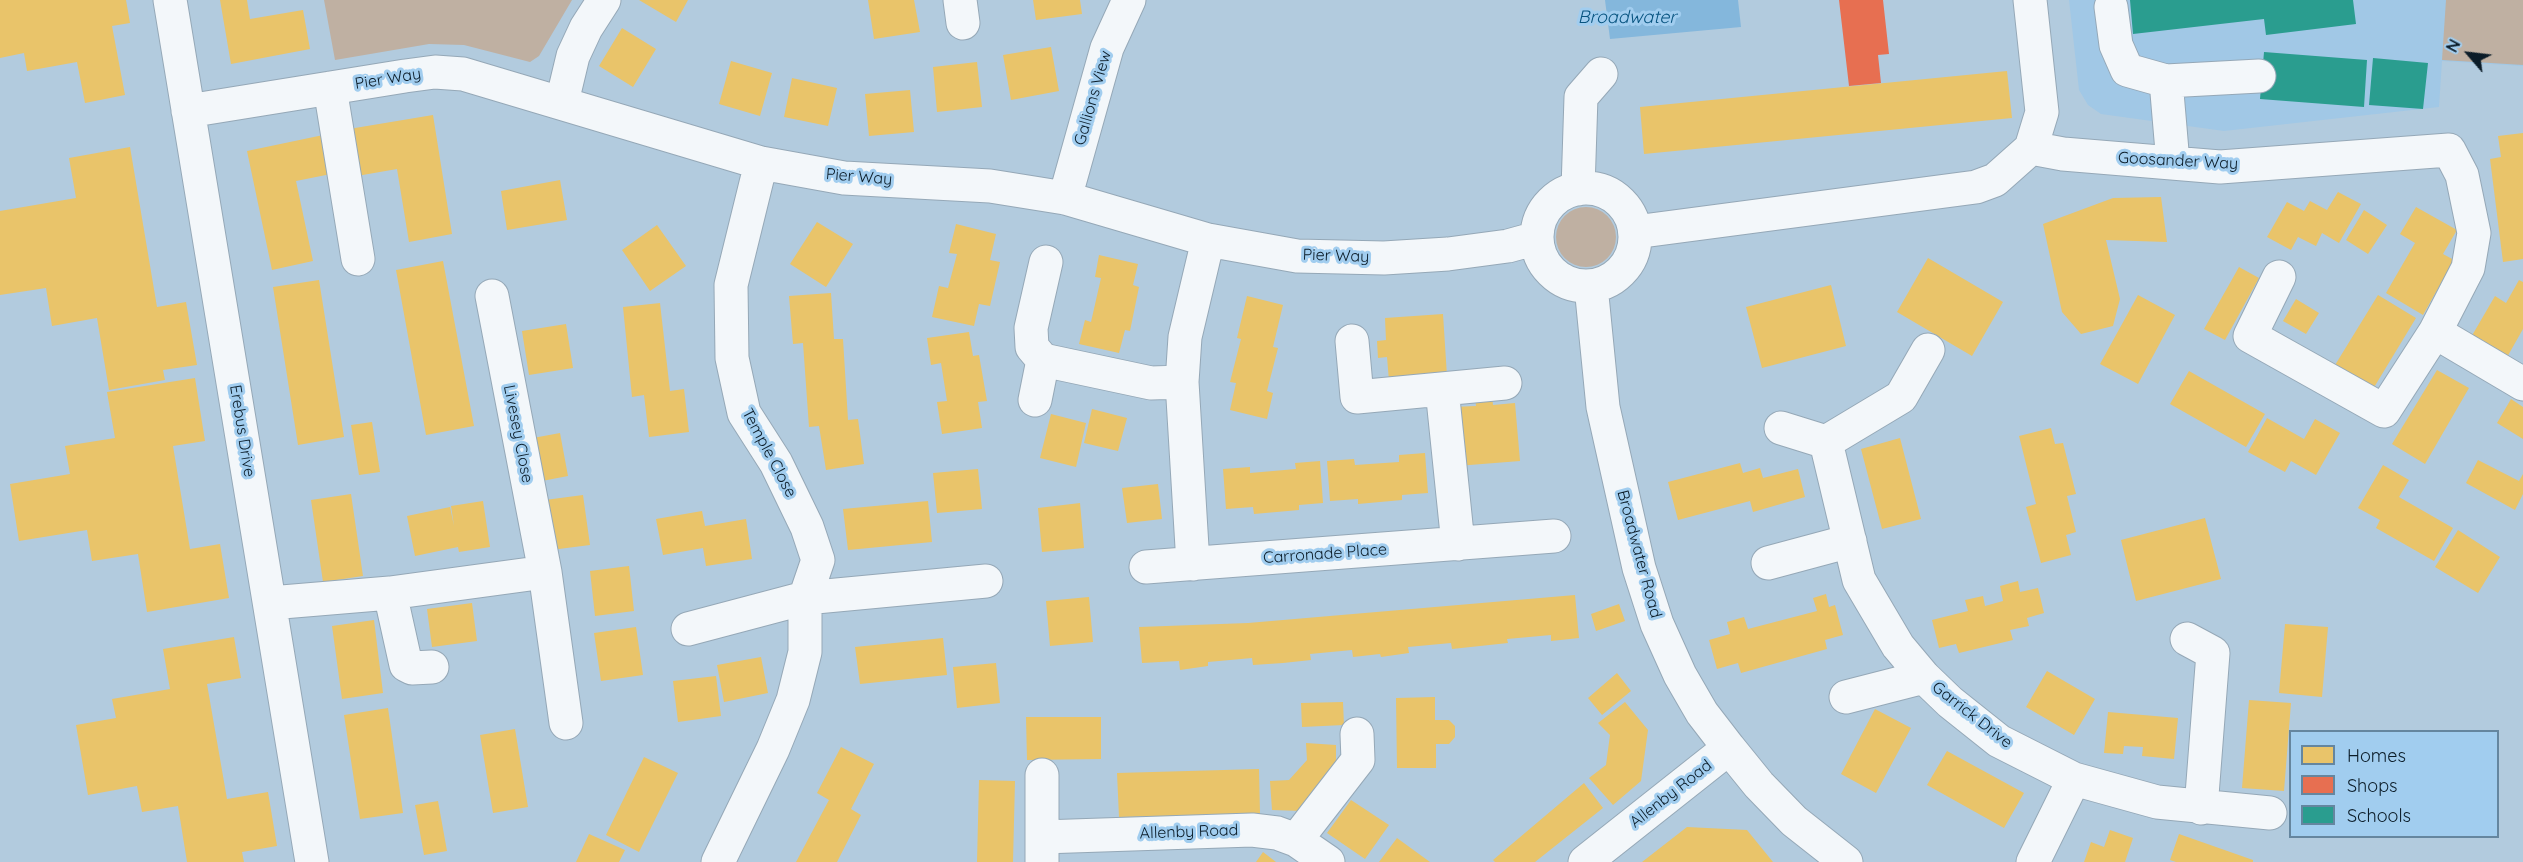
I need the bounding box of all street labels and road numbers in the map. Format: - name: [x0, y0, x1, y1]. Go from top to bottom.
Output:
- street label: Gallions View: [1070, 48, 1116, 148]
- street label: Pier Way: [354, 64, 422, 94]
- street label: Goosander Way: [2117, 148, 2239, 174]
- street label: Pier Way: [825, 165, 893, 189]
- street label: Pier Way: [1302, 245, 1370, 267]
- street label: Livesey Close: [499, 383, 537, 485]
- street label: Erebus Drive: [225, 384, 259, 478]
- street label: Temple Close: [737, 405, 801, 501]
- street label: Broadwater Road: [1613, 488, 1665, 620]
- street label: Carronade Place: [1262, 540, 1388, 568]
- street label: Garrick Drive: [1928, 678, 2016, 752]
- street label: Allenby Road: [1626, 756, 1716, 832]
- street label: Allenby Road: [1139, 821, 1239, 843]

